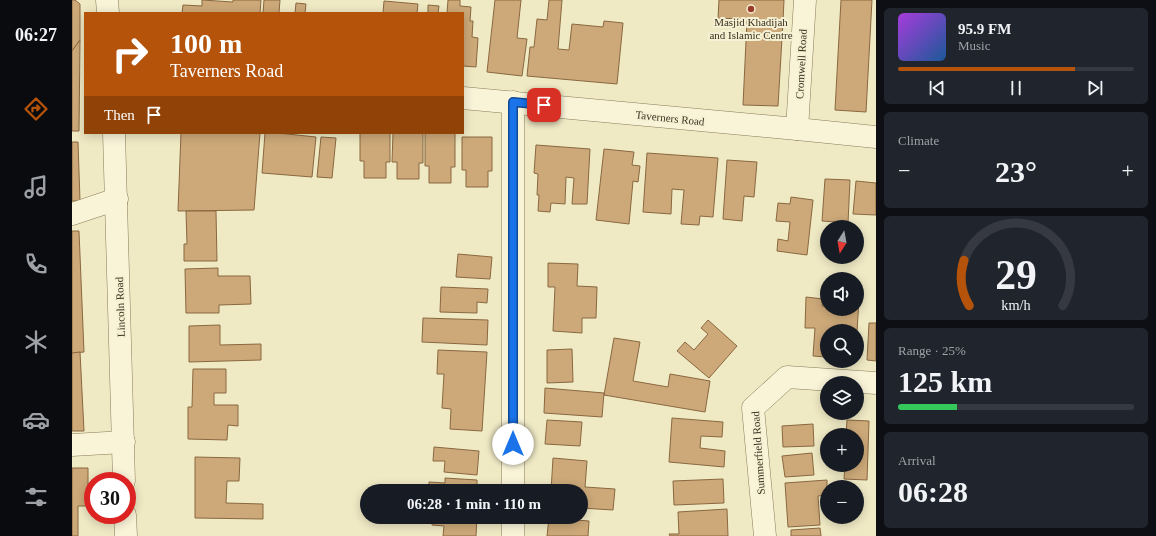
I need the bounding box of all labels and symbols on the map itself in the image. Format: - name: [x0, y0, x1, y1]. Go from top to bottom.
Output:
- marker: Masjid Khadijah and Islamic Centre: [746, 4, 756, 14]
- place label: Masjid Khadijah and Islamic Centre: [709, 16, 793, 41]
- street label: Cromwell Road: [793, 28, 809, 99]
- pin: [527, 88, 561, 122]
- street label: Taverners Road: [635, 108, 706, 128]
- north arrow: [820, 220, 864, 264]
- street label: Lincoln Road: [113, 276, 127, 337]
- street label: Summerfield Road: [749, 410, 767, 495]
- position arrow: [492, 423, 534, 465]
- speed limit sign: 30: [84, 472, 136, 524]

